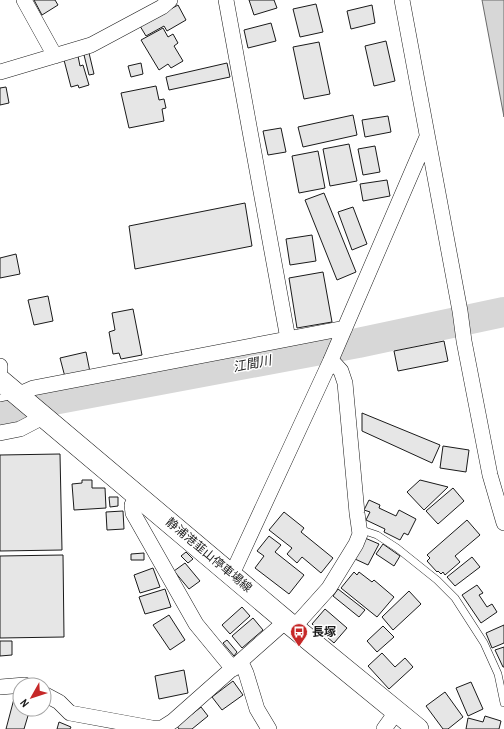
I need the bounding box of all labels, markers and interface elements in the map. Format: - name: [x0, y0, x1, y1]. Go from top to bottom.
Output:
- water label: 江間川: [231, 351, 275, 376]
- street label: 静浦港韮山停車場線: [162, 514, 256, 596]
- bus stop icon: 長塚: [289, 622, 309, 647]
- place label: 長塚: [312, 624, 336, 640]
- north arrow: [12, 677, 52, 717]
- text: N: [17, 696, 32, 710]

